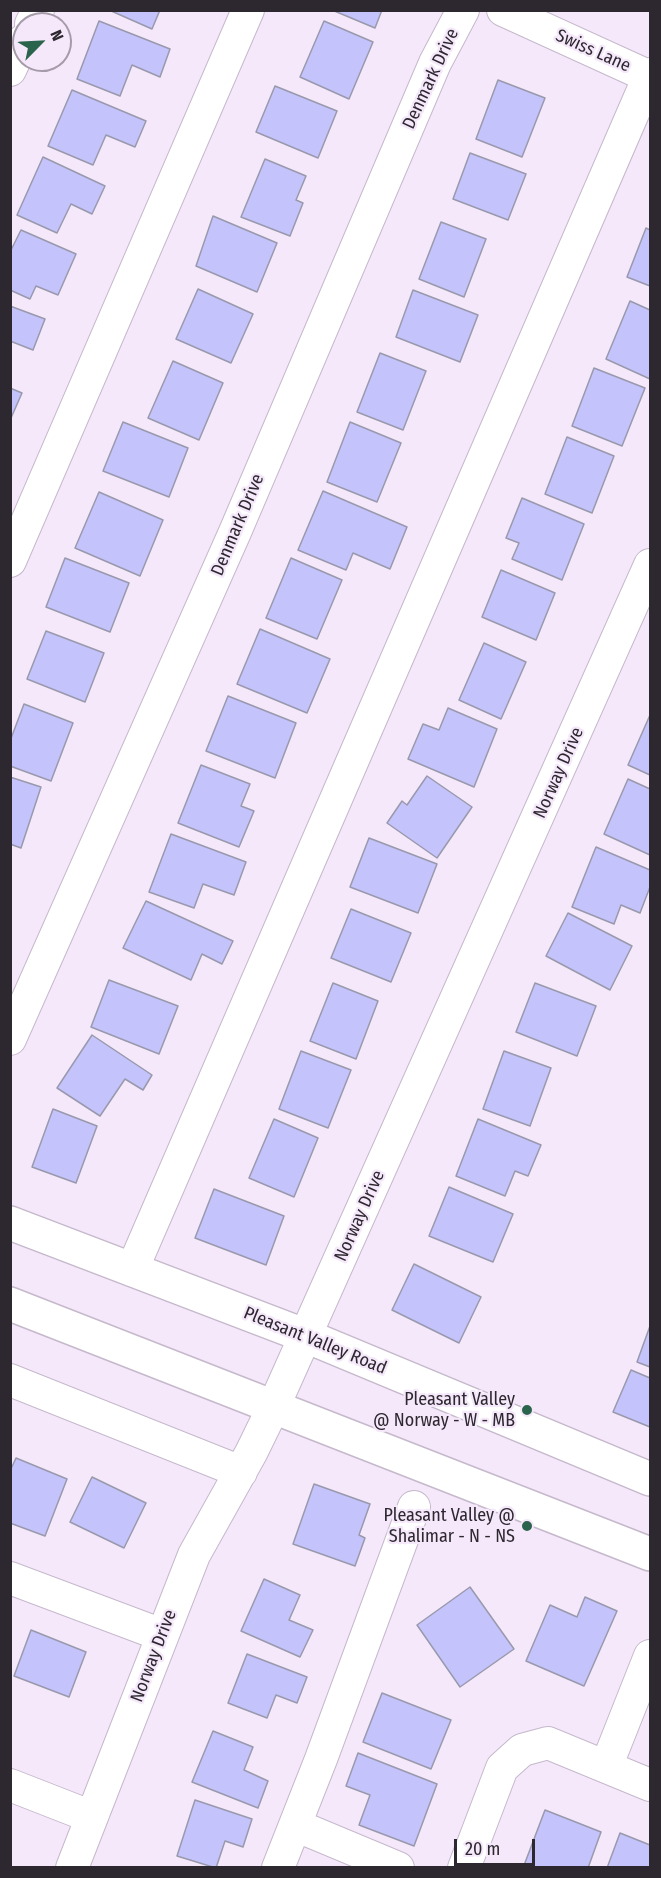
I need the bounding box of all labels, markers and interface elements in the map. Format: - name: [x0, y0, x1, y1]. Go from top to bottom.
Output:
- north arrow: [12, 12, 72, 72]
- street label: Denmark Drive: [398, 25, 464, 133]
- street label: Swiss Lane: [552, 25, 634, 77]
- text: N: [46, 27, 68, 44]
- street label: Denmark Drive: [207, 471, 269, 579]
- street label: Norway Drive: [529, 724, 589, 822]
- street label: Norway Drive: [330, 1167, 390, 1265]
- street label: Pleasant Valley Road: [240, 1302, 390, 1380]
- place label: Pleasant Valley @ Norway - W - MB: [373, 1389, 515, 1432]
- marker: Pleasant Valley @ Norway - W - MB: [520, 1403, 534, 1417]
- place label: Pleasant Valley @ Shalimar - N - NS: [383, 1505, 515, 1547]
- marker: Pleasant Valley @ Shalimar - N - NS: [520, 1519, 534, 1533]
- street label: Norway Drive: [127, 1607, 181, 1705]
- scale bar: [457, 1827, 538, 1865]
- text: 20 m: [465, 1838, 500, 1860]

